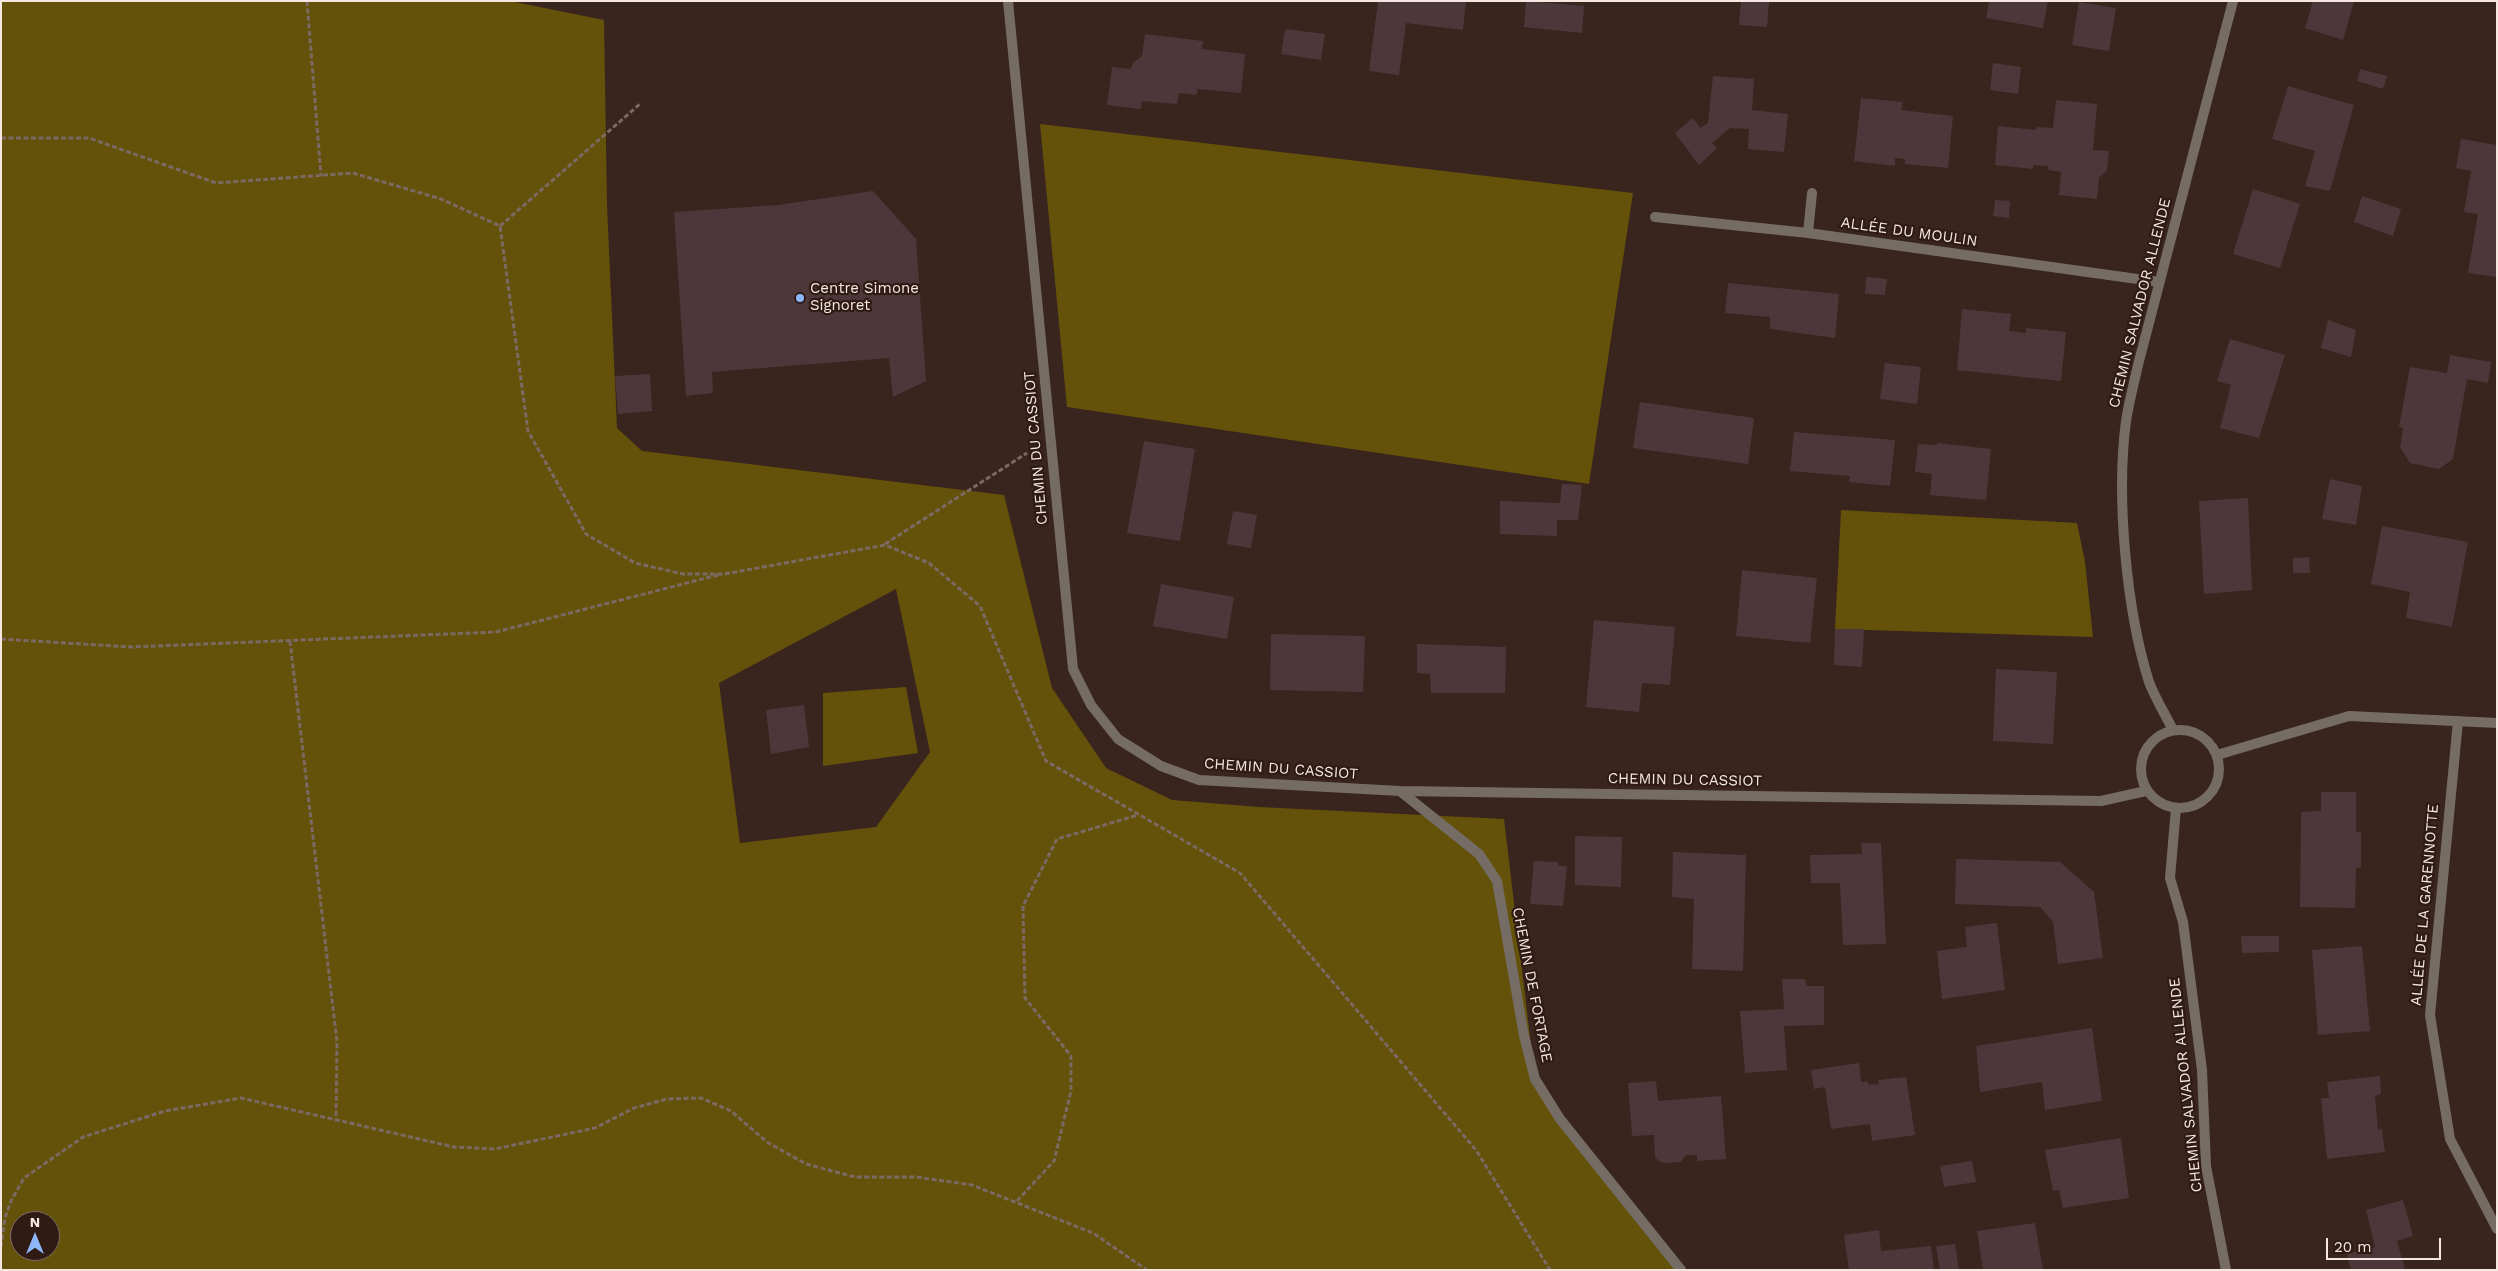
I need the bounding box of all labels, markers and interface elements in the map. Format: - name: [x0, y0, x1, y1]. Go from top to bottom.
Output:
- street label: CHEMIN SALVADOR ALLENDE: [2105, 196, 2175, 410]
- street label: ALLÉE DU MOULIN: [1840, 214, 1978, 250]
- place label: Centre Simone Signoret: [810, 280, 919, 315]
- marker: Centre Simone Signoret: [794, 292, 806, 304]
- street label: CHEMIN DU CASSIOT: [1020, 370, 1052, 526]
- street label: CHEMIN DU CASSIOT: [1203, 755, 1359, 783]
- street label: CHEMIN DU CASSIOT: [1608, 770, 1762, 790]
- street label: ALLÉE DE LA GARENNOTTE: [2407, 803, 2443, 1007]
- street label: CHEMIN DE FORTAGE: [1508, 906, 1556, 1064]
- street label: CHEMIN SALVADOR ALLENDE: [2166, 977, 2206, 1193]
- north arrow: [10, 1211, 60, 1261]
- text: N: [30, 1214, 40, 1230]
- scale bar: [2328, 1228, 2443, 1260]
- text: 20 m: [2334, 1238, 2372, 1256]

